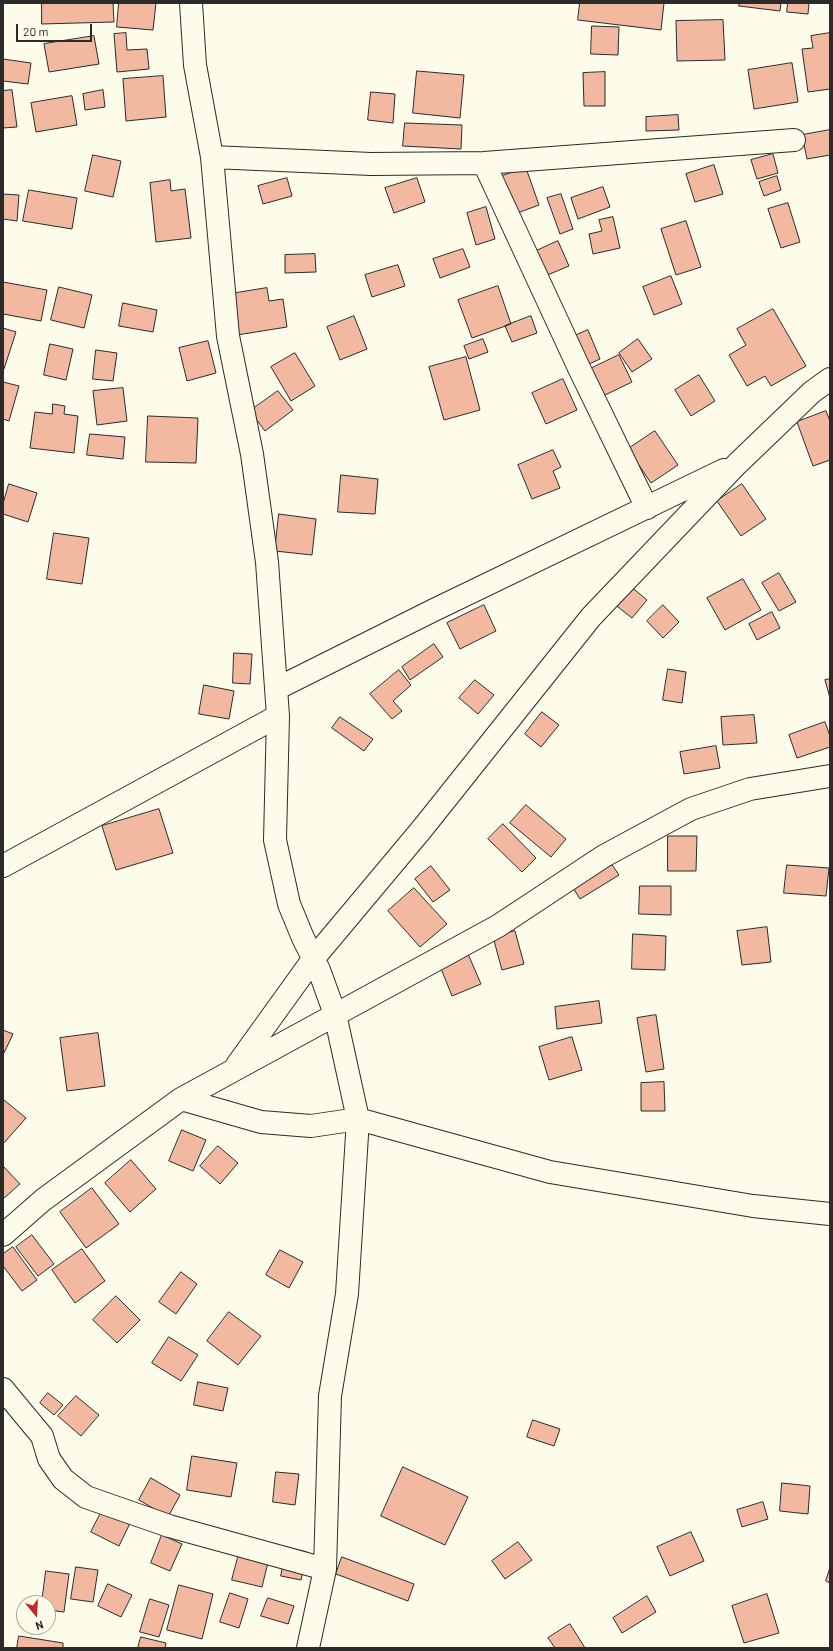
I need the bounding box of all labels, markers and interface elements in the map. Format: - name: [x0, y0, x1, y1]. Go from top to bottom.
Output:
- scale bar: [18, 16, 94, 42]
- text: 20 m: [23, 24, 49, 38]
- north arrow: [16, 1595, 56, 1635]
- text: N: [34, 1619, 45, 1633]

